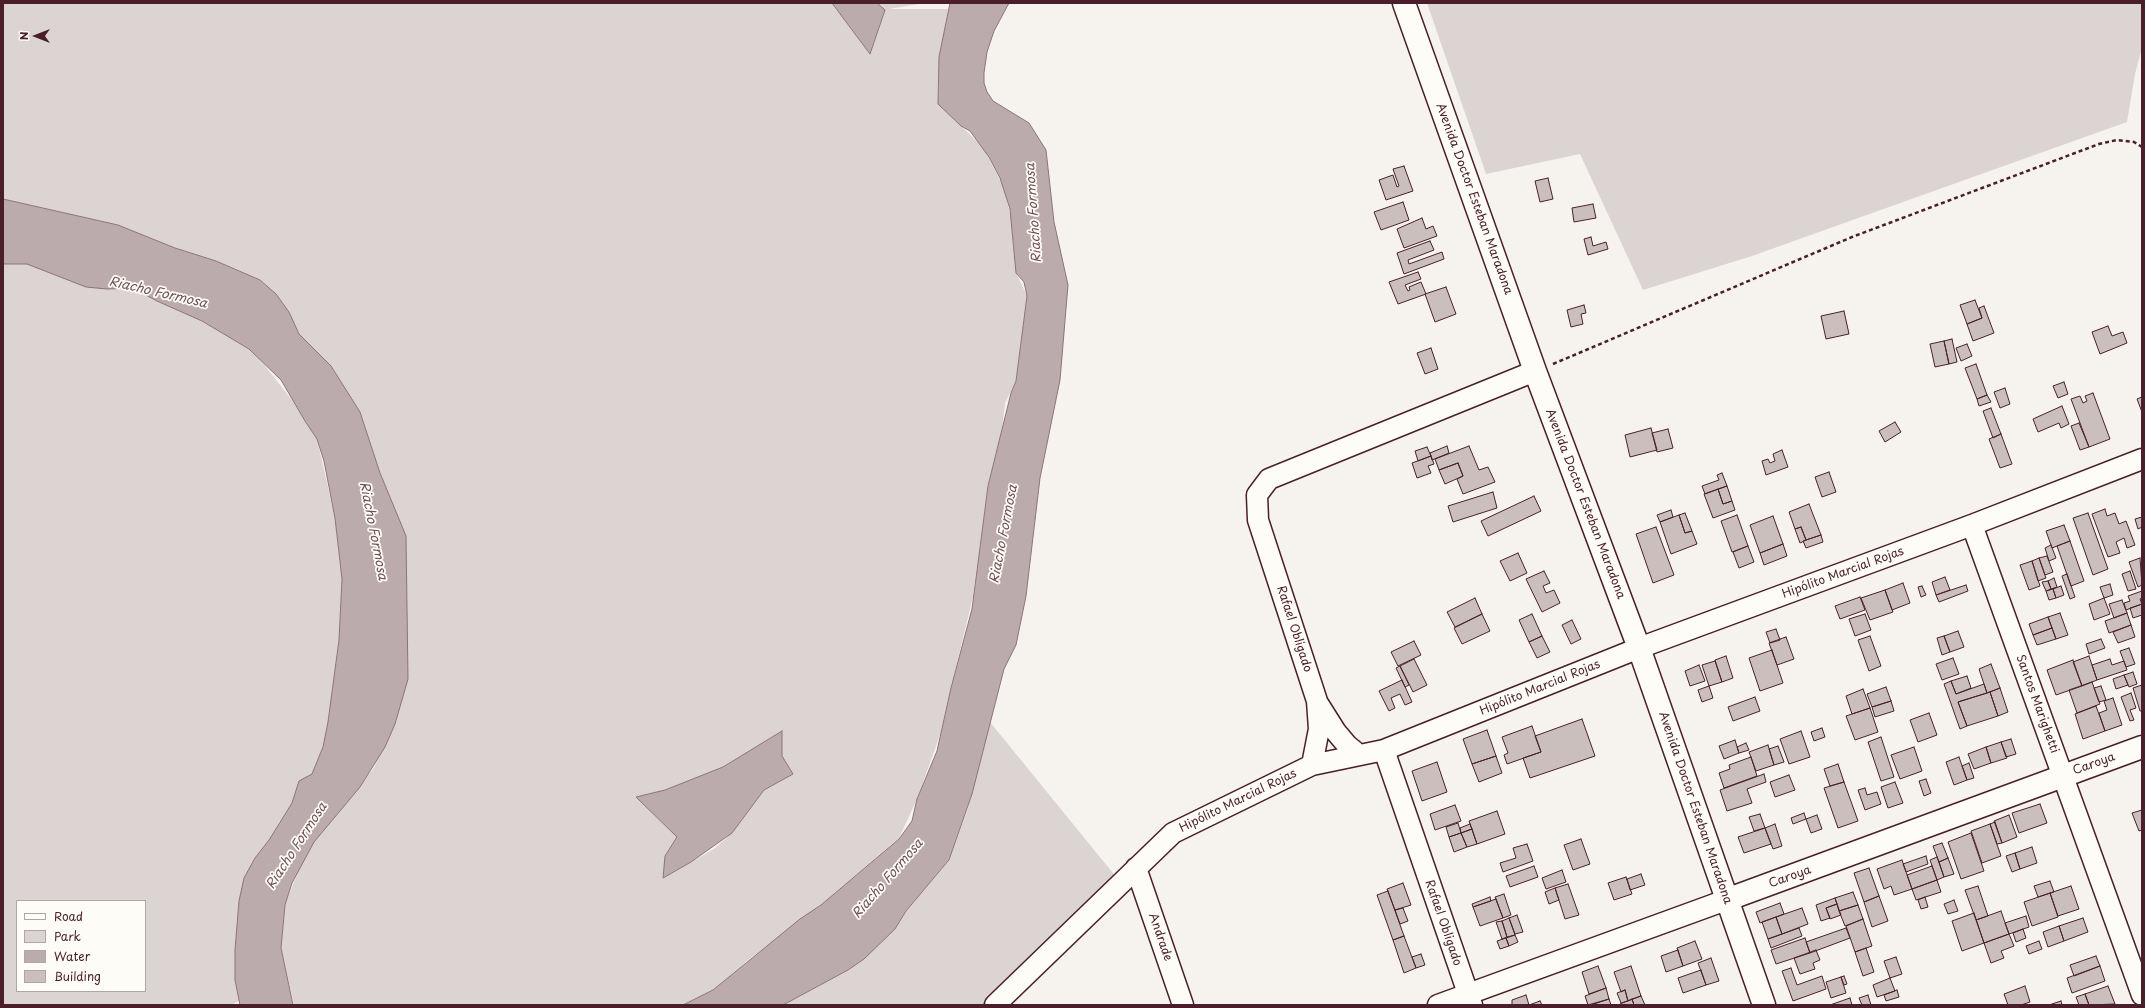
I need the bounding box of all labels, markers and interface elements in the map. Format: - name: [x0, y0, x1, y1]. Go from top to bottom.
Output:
- north arrow: [16, 16, 56, 56]
- text: N: [15, 32, 32, 40]
- street label: Avenida Doctor Esteban Maradona: [1433, 101, 1515, 297]
- water label: Riacho Formosa: [1023, 163, 1045, 263]
- water label: Riacho Formosa: [108, 274, 208, 312]
- street label: Avenida Doctor Esteban Maradona: [1542, 407, 1628, 601]
- water label: Riacho Formosa: [356, 481, 390, 581]
- water label: Riacho Formosa: [987, 484, 1021, 584]
- street label: Hipólito Marcial Rojas: [1780, 544, 1906, 602]
- street label: Rafael Obligado: [1273, 584, 1315, 674]
- street label: Santos Marighetti: [2012, 653, 2062, 755]
- street label: Hipólito Marcial Rojas: [1478, 657, 1602, 719]
- street label: Avenida Doctor Esteban Maradona: [1655, 710, 1735, 906]
- street label: Caroya: [2071, 750, 2117, 778]
- street label: Hipólito Marcial Rojas: [1177, 766, 1299, 836]
- water label: Riacho Formosa: [263, 800, 331, 892]
- water label: Riacho Formosa: [849, 836, 927, 922]
- street label: Caroya: [1767, 863, 1813, 891]
- street label: Rafael Obligado: [1422, 878, 1464, 968]
- legend: [16, 900, 146, 992]
- text: Road: [54, 907, 83, 925]
- street label: Andrade: [1145, 911, 1175, 963]
- text: Park: [54, 927, 81, 945]
- text: Water: [54, 947, 90, 965]
- text: Building: [54, 967, 101, 985]

